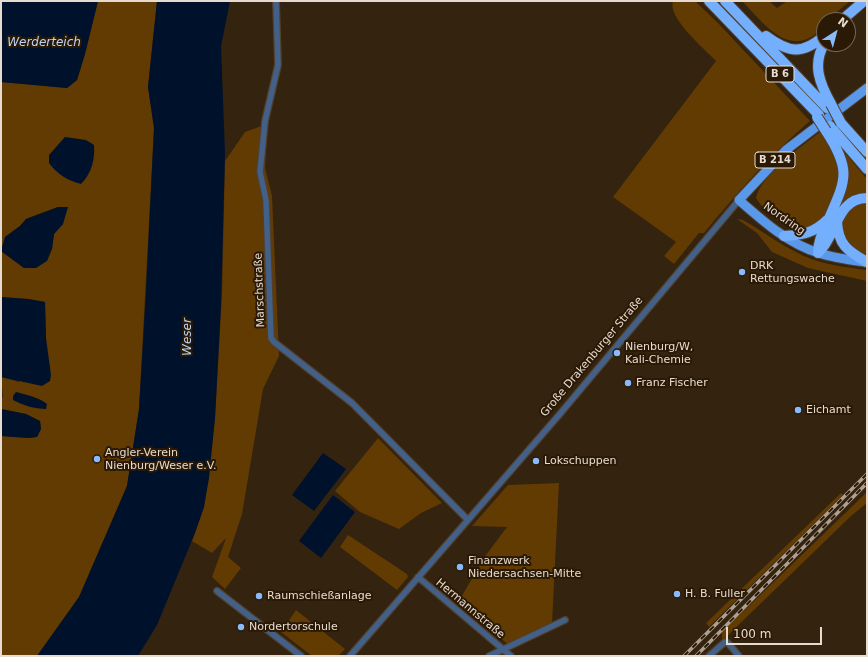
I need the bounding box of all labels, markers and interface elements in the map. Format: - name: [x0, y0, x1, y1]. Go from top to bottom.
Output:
- north arrow: [816, 12, 856, 52]
- text: N: [835, 15, 850, 31]
- water label: Werderteich: [7, 36, 81, 50]
- road number: B 6: [766, 66, 794, 82]
- road number: B 214: [755, 152, 795, 168]
- street label: Nordring: [761, 200, 807, 238]
- street label: Marschstraße: [252, 253, 268, 327]
- place label: DRK Rettungswache: [750, 259, 835, 285]
- marker: DRK Rettungswache: [737, 267, 747, 277]
- street label: Große Drakenburger Straße: [538, 294, 646, 420]
- water label: Weser: [181, 318, 195, 356]
- place label: Nienburg/W, Kali-Chemie: [625, 340, 693, 366]
- marker: Nienburg/W, Kali-Chemie: [612, 348, 622, 358]
- place label: Franz Fischer: [636, 376, 708, 390]
- marker: Franz Fischer: [623, 378, 633, 388]
- place label: Eichamt: [806, 403, 851, 417]
- marker: Eichamt: [793, 405, 803, 415]
- place label: Angler-Verein Nienburg/Weser e.V.: [105, 446, 216, 472]
- marker: Angler-Verein Nienburg/Weser e.V.: [92, 454, 102, 464]
- place label: Lokschuppen: [544, 454, 616, 468]
- marker: Lokschuppen: [531, 456, 541, 466]
- place label: Finanzwerk Niedersachsen-Mitte: [468, 554, 581, 580]
- marker: Finanzwerk Niedersachsen-Mitte: [455, 562, 465, 572]
- street label: Hermannstraße: [433, 576, 507, 642]
- place label: H. B. Fuller: [685, 587, 745, 601]
- place label: Raumschießanlage: [267, 589, 372, 603]
- marker: H. B. Fuller: [672, 589, 682, 599]
- marker: Raumschießanlage: [254, 591, 264, 601]
- scale bar: [728, 619, 824, 645]
- place label: Nordertorschule: [249, 620, 338, 634]
- marker: Nordertorschule: [236, 622, 246, 632]
- text: 100 m: [733, 627, 771, 641]

